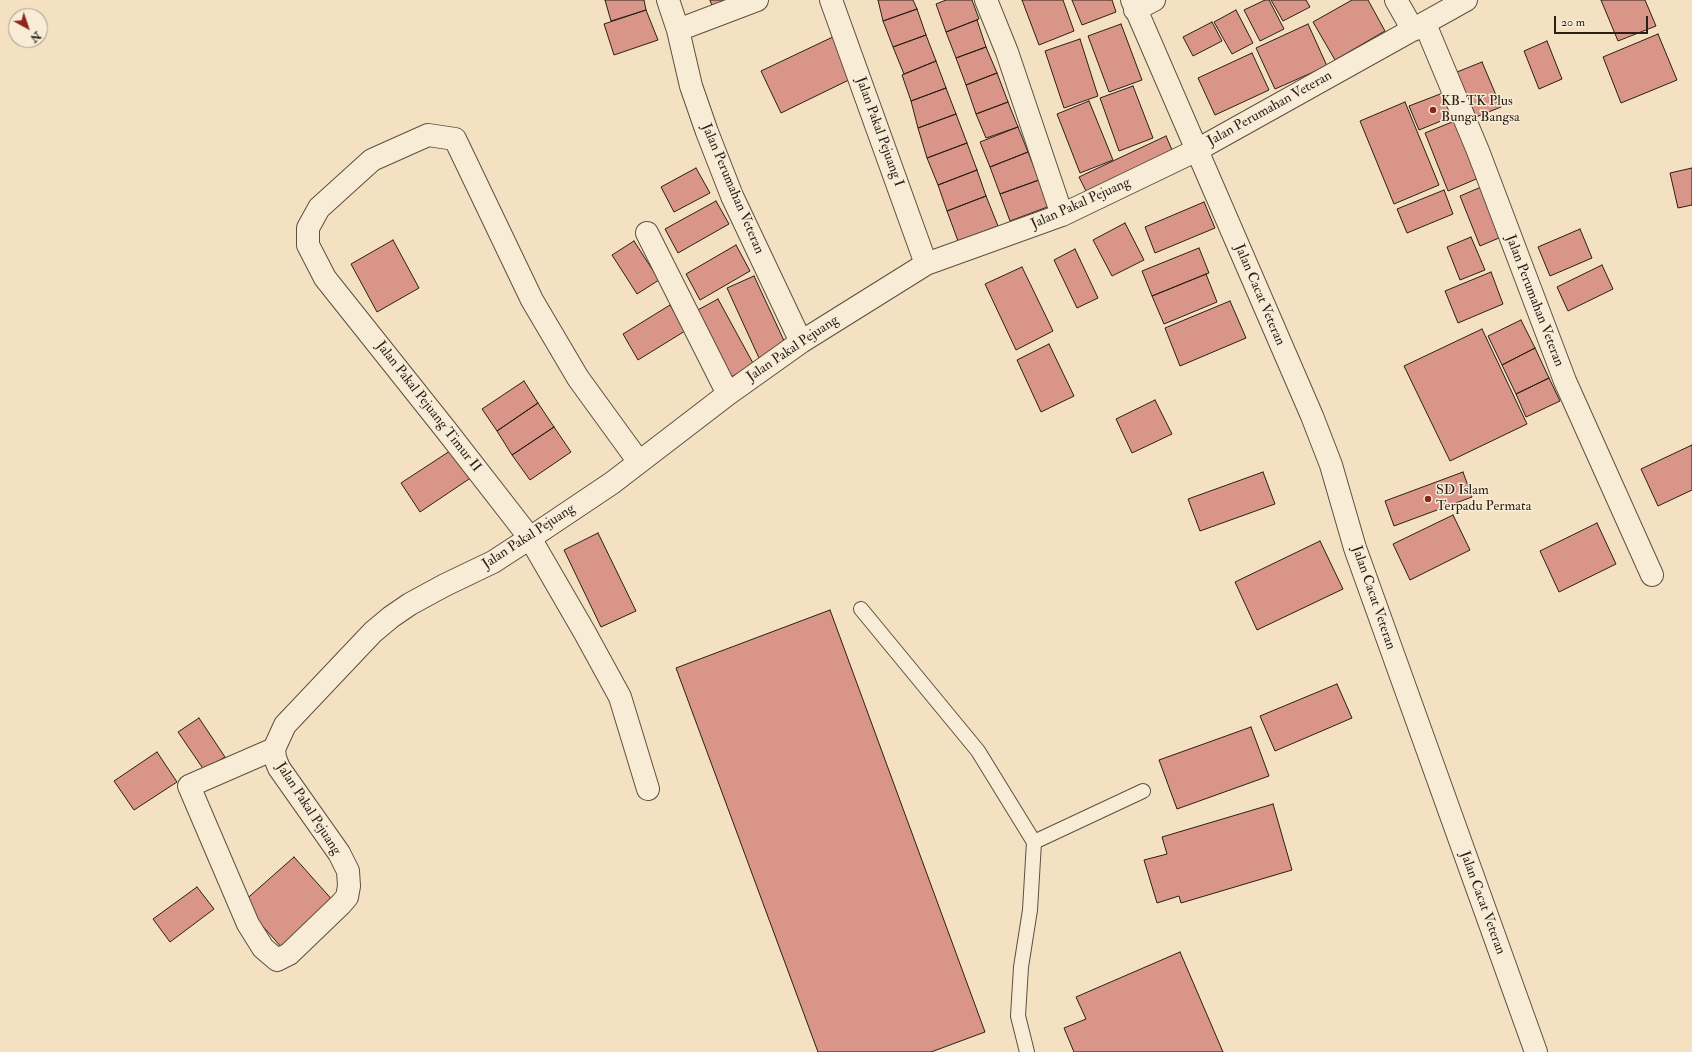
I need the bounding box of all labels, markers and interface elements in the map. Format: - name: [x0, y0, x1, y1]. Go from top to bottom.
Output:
- north arrow: [8, 8, 48, 48]
- scale bar: [1556, 8, 1650, 34]
- text: 20 m: [1561, 15, 1585, 30]
- text: N: [27, 29, 43, 45]
- street label: Jalan Perumahan Veteran: [1205, 68, 1335, 150]
- street label: Jalan Pakal Pejuang I: [851, 75, 907, 189]
- place label: KB-TK Plus Bunga Bangsa: [1441, 94, 1520, 126]
- marker: KB-TK Plus Bunga Bangsa: [1428, 105, 1438, 115]
- street label: Jalan Perumahan Veteran: [697, 121, 767, 257]
- street label: Jalan Pakal Pejuang: [1029, 175, 1133, 233]
- street label: Jalan Perumahan Veteran: [1501, 233, 1567, 369]
- street label: Jalan Cacat Veteran: [1230, 242, 1288, 348]
- street label: Jalan Pakal Pejuang: [744, 312, 842, 386]
- street label: Jalan Pakal Pejuang Timur II: [372, 338, 484, 476]
- place label: SD Islam Terpadu Permata: [1436, 483, 1531, 516]
- marker: SD Islam Terpadu Permata: [1423, 494, 1433, 504]
- street label: Jalan Pakal Pejuang: [479, 501, 579, 573]
- street label: Jalan Cacat Veteran: [1347, 544, 1399, 652]
- street label: Jalan Pakal Pejuang: [272, 759, 344, 859]
- street label: Jalan Cacat Veteran: [1456, 849, 1508, 957]

